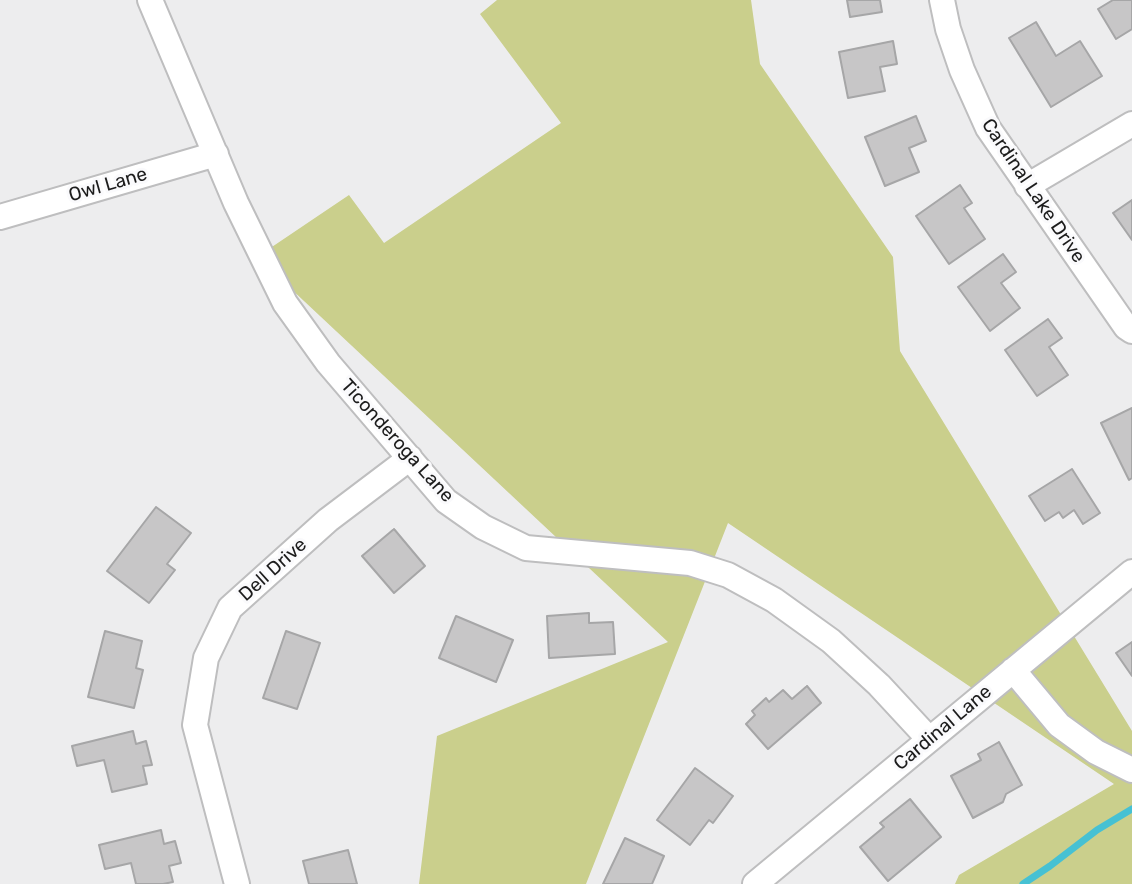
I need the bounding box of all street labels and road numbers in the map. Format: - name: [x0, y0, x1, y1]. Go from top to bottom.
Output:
- street label: Cardinal Lake Drive: [976, 115, 1090, 267]
- street label: Owl Lane: [66, 163, 150, 207]
- street label: Ticonderoga Lane: [336, 375, 458, 507]
- street label: Dell Drive: [234, 534, 312, 606]
- street label: Cardinal Lane: [889, 680, 997, 776]

